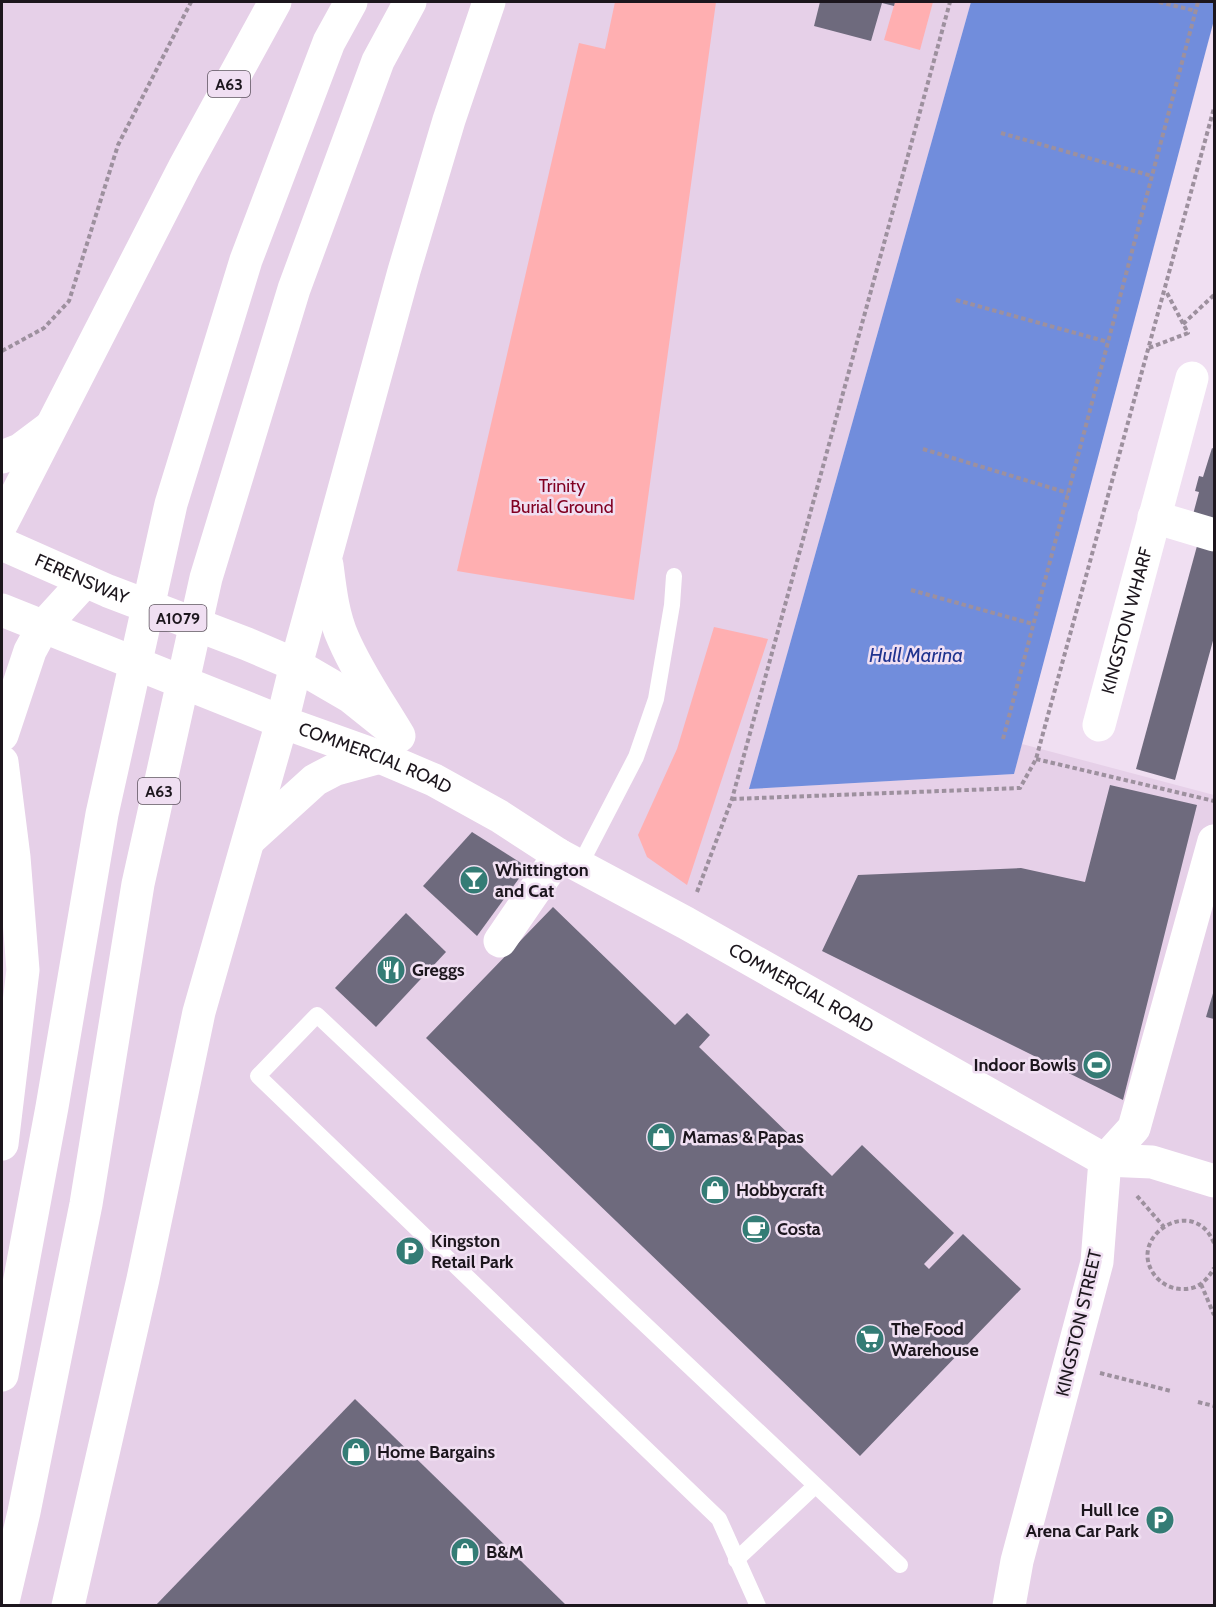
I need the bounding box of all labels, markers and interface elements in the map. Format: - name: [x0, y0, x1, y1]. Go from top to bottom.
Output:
- road number: A63: [208, 71, 250, 97]
- park label: Trinity Burial Ground: [510, 475, 614, 518]
- street label: KINGSTON WHARF: [1097, 544, 1157, 696]
- street label: FERENSWAY: [31, 549, 132, 609]
- road number: A1079: [150, 605, 207, 631]
- water label: Hull Marina: [869, 643, 963, 667]
- street label: COMMERCIAL ROAD: [296, 718, 456, 799]
- road number: A63: [138, 778, 180, 804]
- place label: Whittington and Cat: [495, 859, 589, 902]
- bar icon: Whittington and Cat: [458, 864, 490, 896]
- street label: COMMERCIAL ROAD: [725, 938, 878, 1038]
- restaurant icon: Greggs: [375, 954, 407, 986]
- place label: Greggs: [412, 959, 465, 981]
- sports icon: Indoor Bowls: [1081, 1049, 1113, 1081]
- place label: Indoor Bowls: [974, 1054, 1076, 1076]
- shop icon: Mamas & Papas: [645, 1121, 677, 1153]
- place label: Mamas & Papas: [682, 1126, 804, 1148]
- shop icon: Hobbycraft: [699, 1174, 731, 1206]
- place label: Hobbycraft: [736, 1179, 824, 1201]
- cafe icon: Costa: [740, 1213, 772, 1245]
- place label: Costa: [777, 1218, 821, 1240]
- place label: Kingston Retail Park: [431, 1230, 514, 1273]
- parking icon: Kingston Retail Park: [394, 1235, 426, 1267]
- street label: KINGSTON STREET: [1051, 1247, 1107, 1399]
- place label: The Food Warehouse: [891, 1318, 979, 1361]
- supermarket icon: The Food Warehouse: [854, 1323, 886, 1355]
- shop icon: Home Bargains: [340, 1436, 372, 1468]
- place label: Home Bargains: [377, 1441, 495, 1463]
- place label: Hull Ice Arena Car Park: [1026, 1499, 1139, 1542]
- parking icon: Hull Ice Arena Car Park: [1144, 1504, 1176, 1536]
- shop icon: B&M: [449, 1536, 481, 1568]
- place label: B&M: [486, 1541, 524, 1563]

